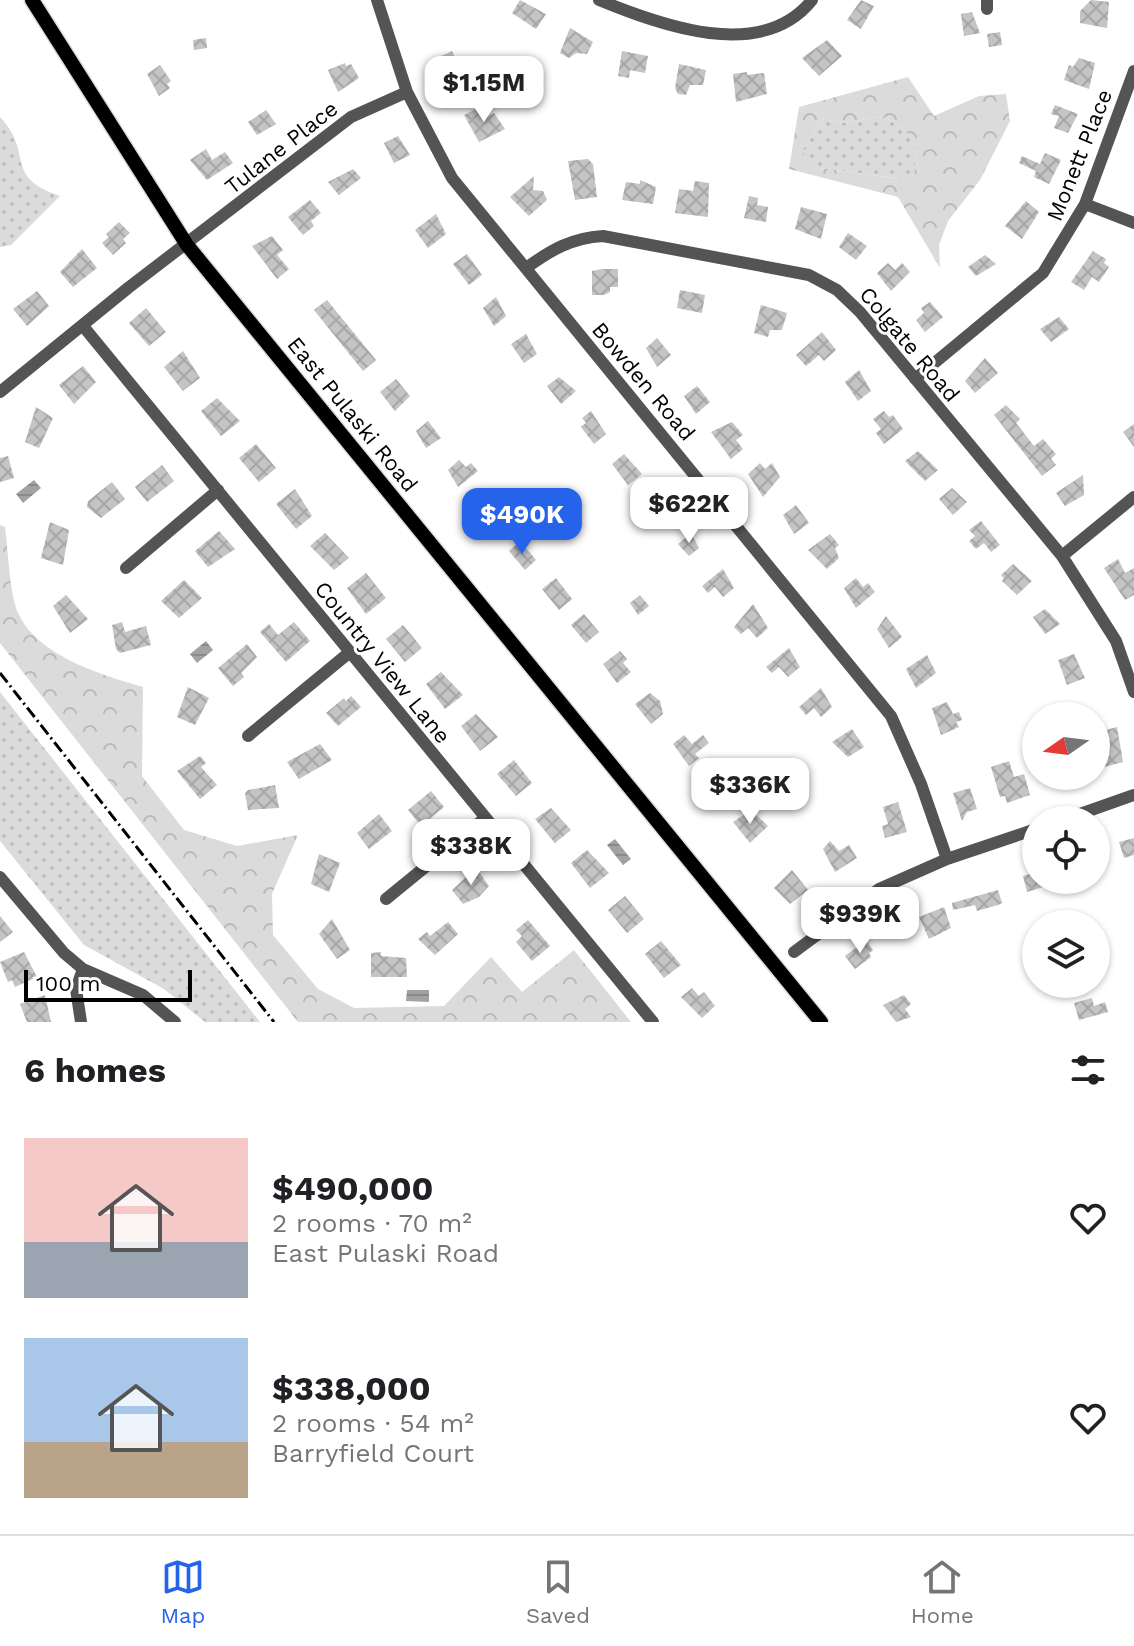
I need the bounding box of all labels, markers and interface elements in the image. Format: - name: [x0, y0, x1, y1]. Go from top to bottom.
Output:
- pin: $1.15M: [419, 56, 549, 124]
- text: $1.15M: [443, 67, 525, 97]
- street label: Monett Place: [1042, 86, 1117, 225]
- street label: Tulane Place: [220, 96, 343, 199]
- street label: Colgate Road: [854, 282, 965, 407]
- street label: Bowden Road: [587, 317, 700, 445]
- street label: East Pulaski Road: [282, 332, 423, 497]
- pin: $622K: [633, 477, 745, 545]
- pin: $490K: [466, 488, 578, 556]
- text: $622K: [648, 488, 730, 518]
- text: $490K: [480, 499, 564, 529]
- street label: Country View Lane: [310, 576, 456, 748]
- north arrow: [1022, 702, 1110, 790]
- map controls: [1022, 702, 1110, 998]
- pin: $336K: [694, 758, 806, 826]
- text: $336K: [709, 769, 791, 799]
- button: locate: [1022, 806, 1110, 894]
- pin: $338K: [415, 819, 527, 887]
- text: $338K: [430, 830, 512, 860]
- pin: $939K: [804, 887, 916, 955]
- text: $939K: [819, 898, 901, 928]
- button: layers: [1022, 910, 1110, 998]
- scale bar: [24, 966, 192, 1002]
- text: 100 m: [36, 971, 100, 996]
- icon: filters: [1066, 1048, 1110, 1092]
- text: 6 homes: [24, 1050, 166, 1090]
- text: $490,000: [272, 1168, 434, 1208]
- icon: home: [88, 1170, 184, 1266]
- icon: heart: [1066, 1196, 1110, 1240]
- text: 2 rooms · 70 m²: [272, 1208, 472, 1238]
- text: East Pulaski Road: [272, 1238, 499, 1268]
- text: $338,000: [272, 1368, 431, 1408]
- icon: home: [88, 1370, 184, 1466]
- icon: heart: [1066, 1396, 1110, 1440]
- text: 2 rooms · 54 m²: [272, 1408, 474, 1438]
- text: Barryfield Court: [272, 1438, 474, 1468]
- tab: Map: [160, 1555, 205, 1628]
- tab: Saved: [526, 1555, 590, 1628]
- tab: Home: [911, 1555, 974, 1628]

